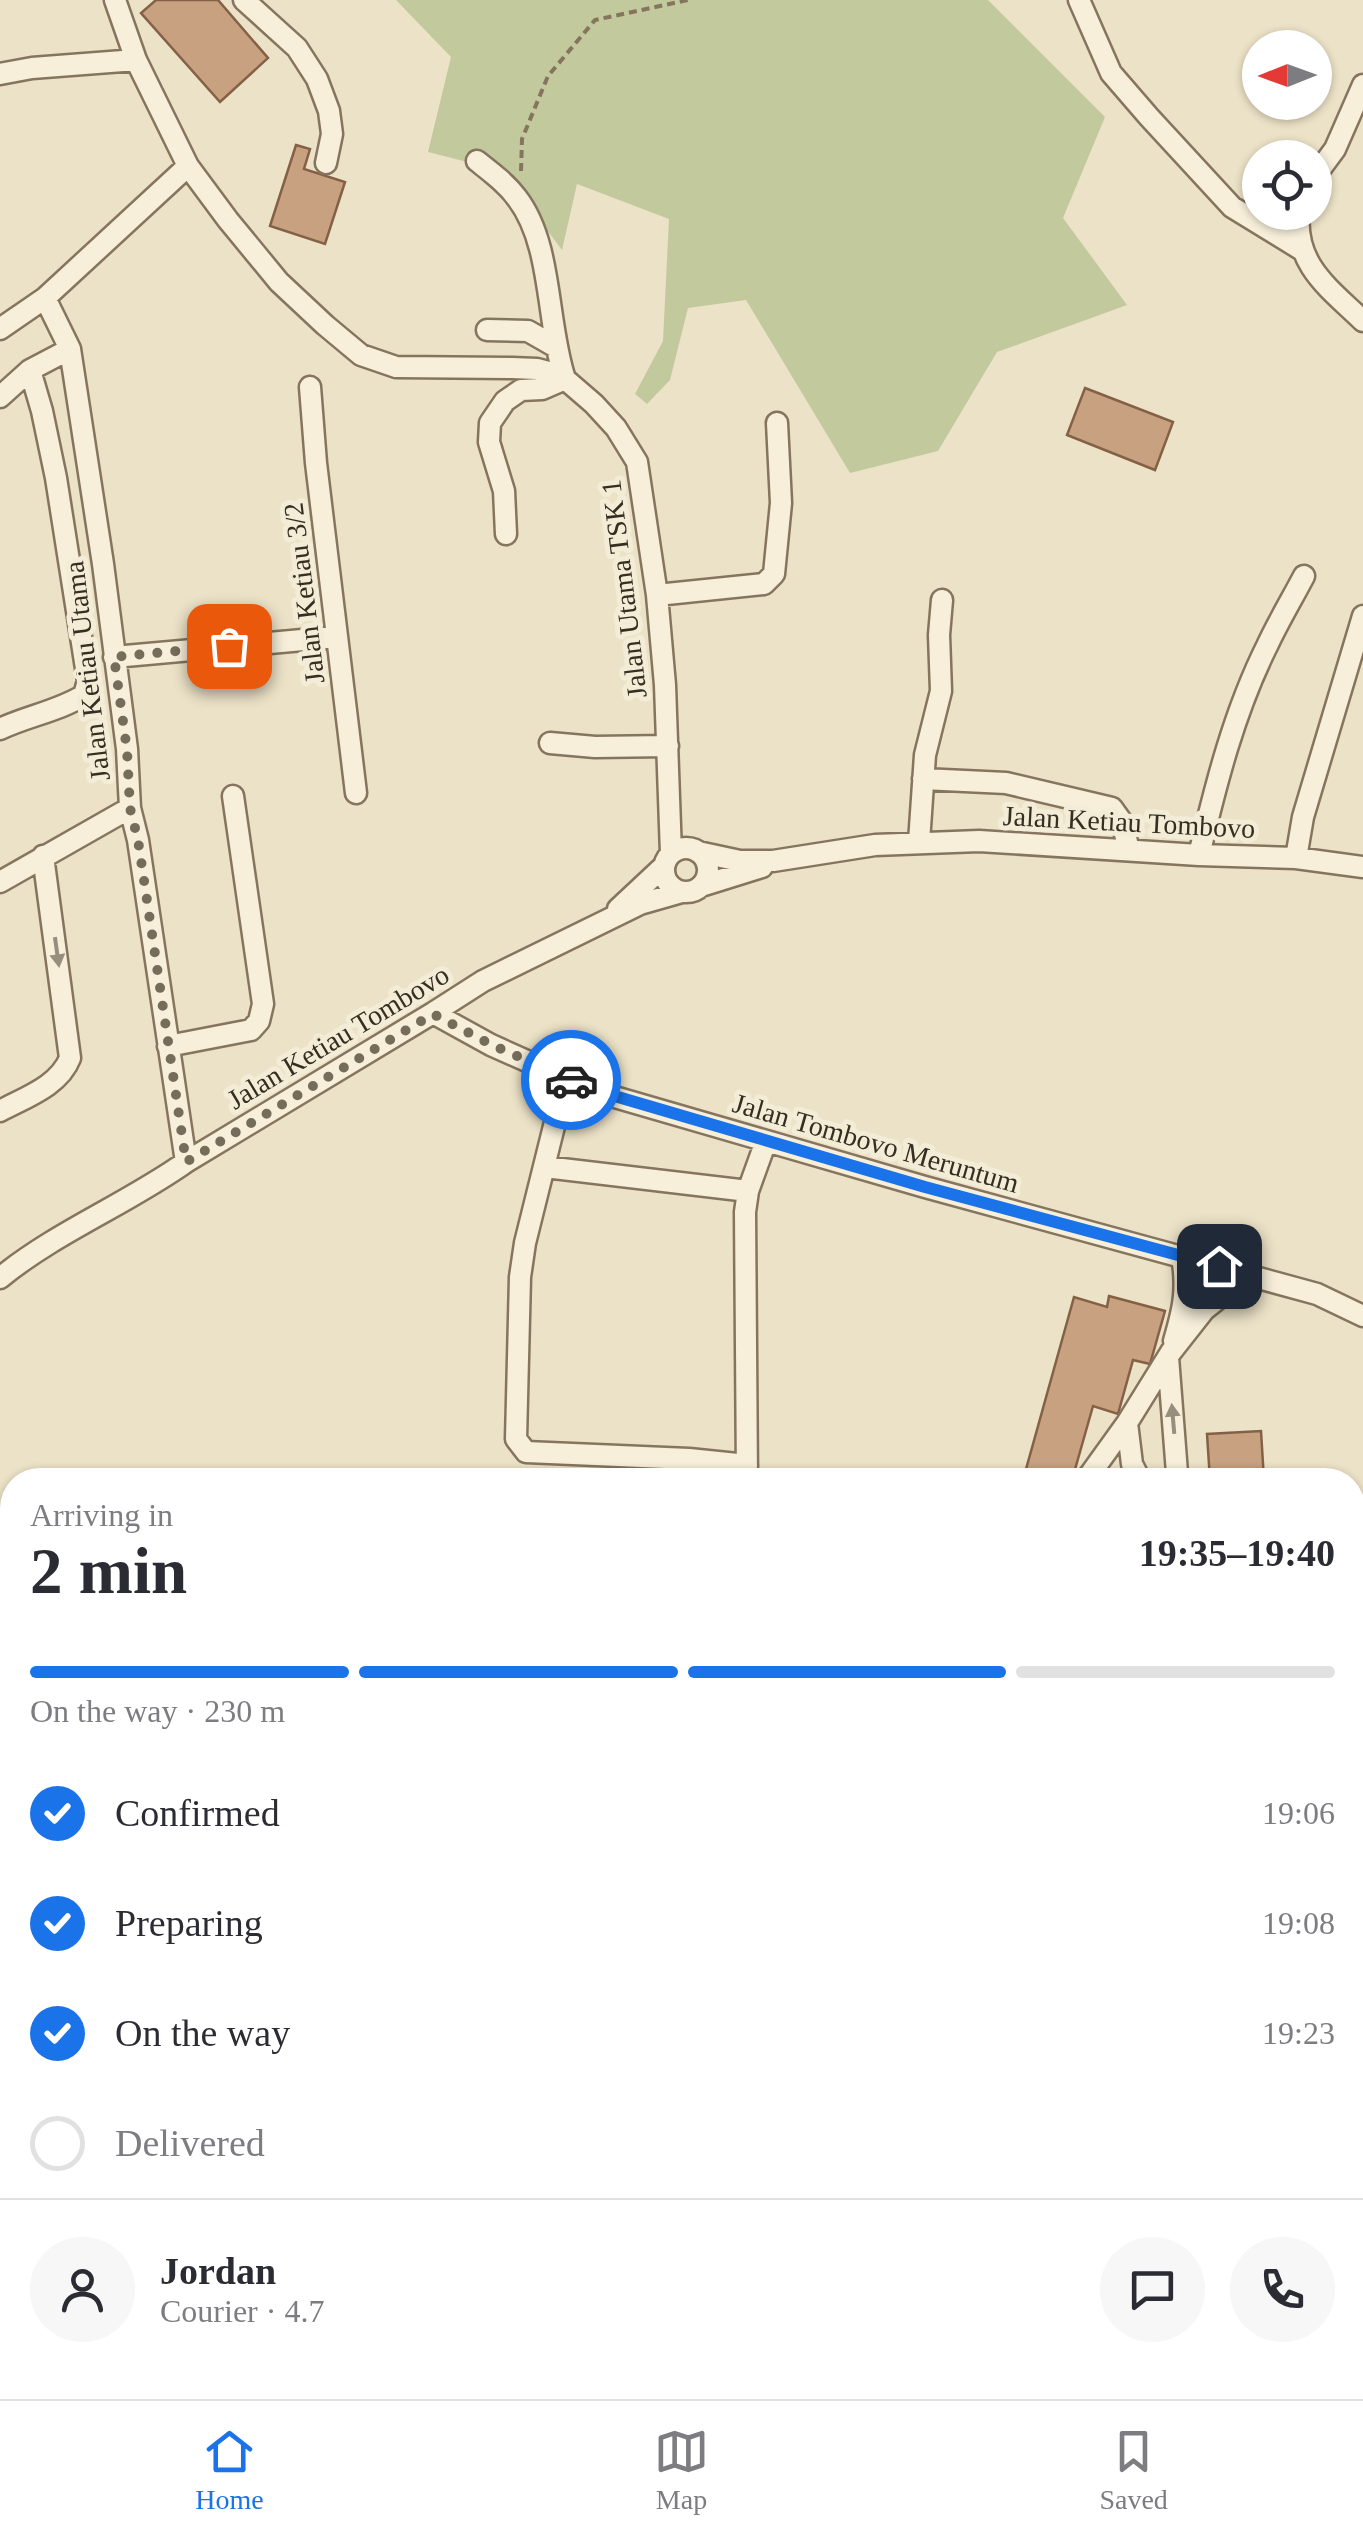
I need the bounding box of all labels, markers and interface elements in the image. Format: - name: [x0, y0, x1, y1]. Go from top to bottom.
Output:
- north arrow: [1242, 30, 1332, 120]
- map controls: [1242, 30, 1332, 230]
- button: locate: [1242, 140, 1332, 230]
- street label: Jalan Utama TSK 1: [595, 478, 653, 700]
- street label: Jalan Ketiau 3/2: [278, 501, 330, 685]
- street label: Jalan Ketiau Utama: [58, 559, 116, 782]
- pin: [187, 604, 272, 689]
- icon: bag: [202, 619, 257, 674]
- street label: Jalan Ketiau Tombovo: [1002, 800, 1256, 844]
- one-way arrow: [50, 937, 66, 968]
- street label: Jalan Ketiau Tombovo: [222, 959, 454, 1115]
- courier: [521, 1030, 621, 1130]
- icon: car: [544, 1053, 599, 1108]
- street label: Jalan Tombovo Meruntum: [729, 1087, 1023, 1199]
- pin: [1177, 1224, 1262, 1309]
- icon: home: [1192, 1239, 1247, 1294]
- one-way arrow: [1164, 1403, 1180, 1435]
- text: Arriving in: [30, 1497, 173, 1533]
- text: 19:35–19:40: [1139, 1532, 1335, 1574]
- text: 2 min: [30, 1535, 187, 1607]
- text: On the way · 230 m: [30, 1693, 285, 1729]
- icon: check: [30, 1786, 85, 1841]
- text: Confirmed: [115, 1792, 280, 1834]
- text: 19:06: [1262, 1795, 1335, 1831]
- icon: check: [30, 1896, 85, 1951]
- text: Preparing: [115, 1902, 263, 1944]
- text: 19:08: [1262, 1905, 1335, 1941]
- icon: check: [30, 2006, 85, 2061]
- text: On the way: [115, 2012, 290, 2054]
- text: 19:23: [1262, 2015, 1335, 2051]
- text: Delivered: [115, 2122, 265, 2164]
- button: person: [30, 2237, 135, 2342]
- button: chat: [1100, 2237, 1205, 2342]
- button: phone: [1230, 2237, 1335, 2342]
- text: Jordan: [160, 2250, 276, 2292]
- text: Courier · 4.7: [160, 2293, 324, 2329]
- tab: Home: [195, 2424, 264, 2516]
- tab: Map: [654, 2424, 709, 2516]
- tab: Saved: [1099, 2424, 1168, 2516]

